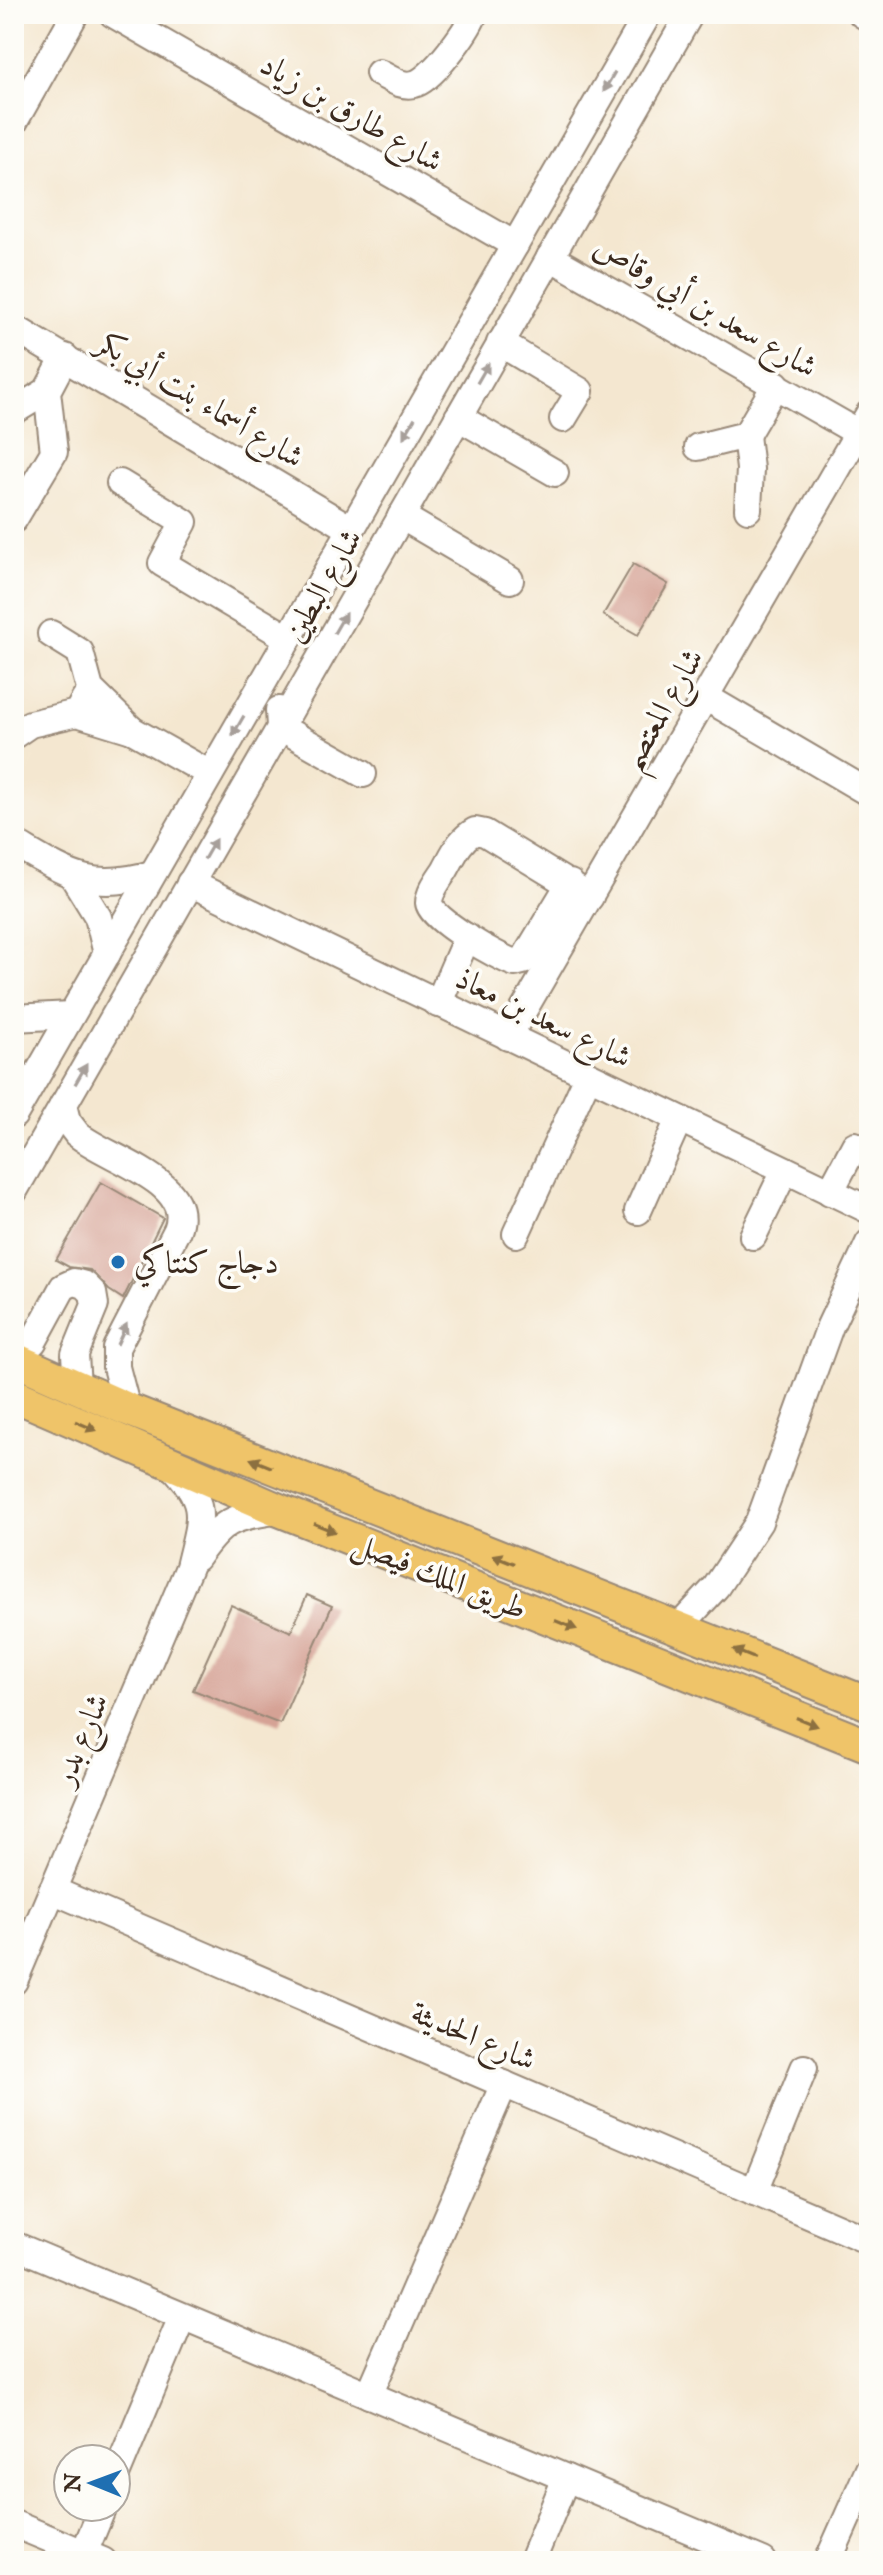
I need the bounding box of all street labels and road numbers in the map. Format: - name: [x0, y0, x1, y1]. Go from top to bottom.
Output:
- street label: شارع طارق بن زياد: [250, 45, 450, 187]
- street label: شارع سعد بن أبي وقاص: [584, 224, 826, 392]
- street label: شارع أسماء بنت أبي بكر: [84, 318, 313, 483]
- street label: شارع البطين: [275, 522, 377, 653]
- street label: شارع المعتصم: [612, 642, 722, 783]
- street label: شارع سعد بن معاذ: [446, 959, 638, 1083]
- street label: طريق الملك فيصل: [346, 1524, 532, 1631]
- street label: شارع بدر: [43, 1688, 124, 1797]
- street label: شارع الحديثة: [403, 1993, 542, 2086]

